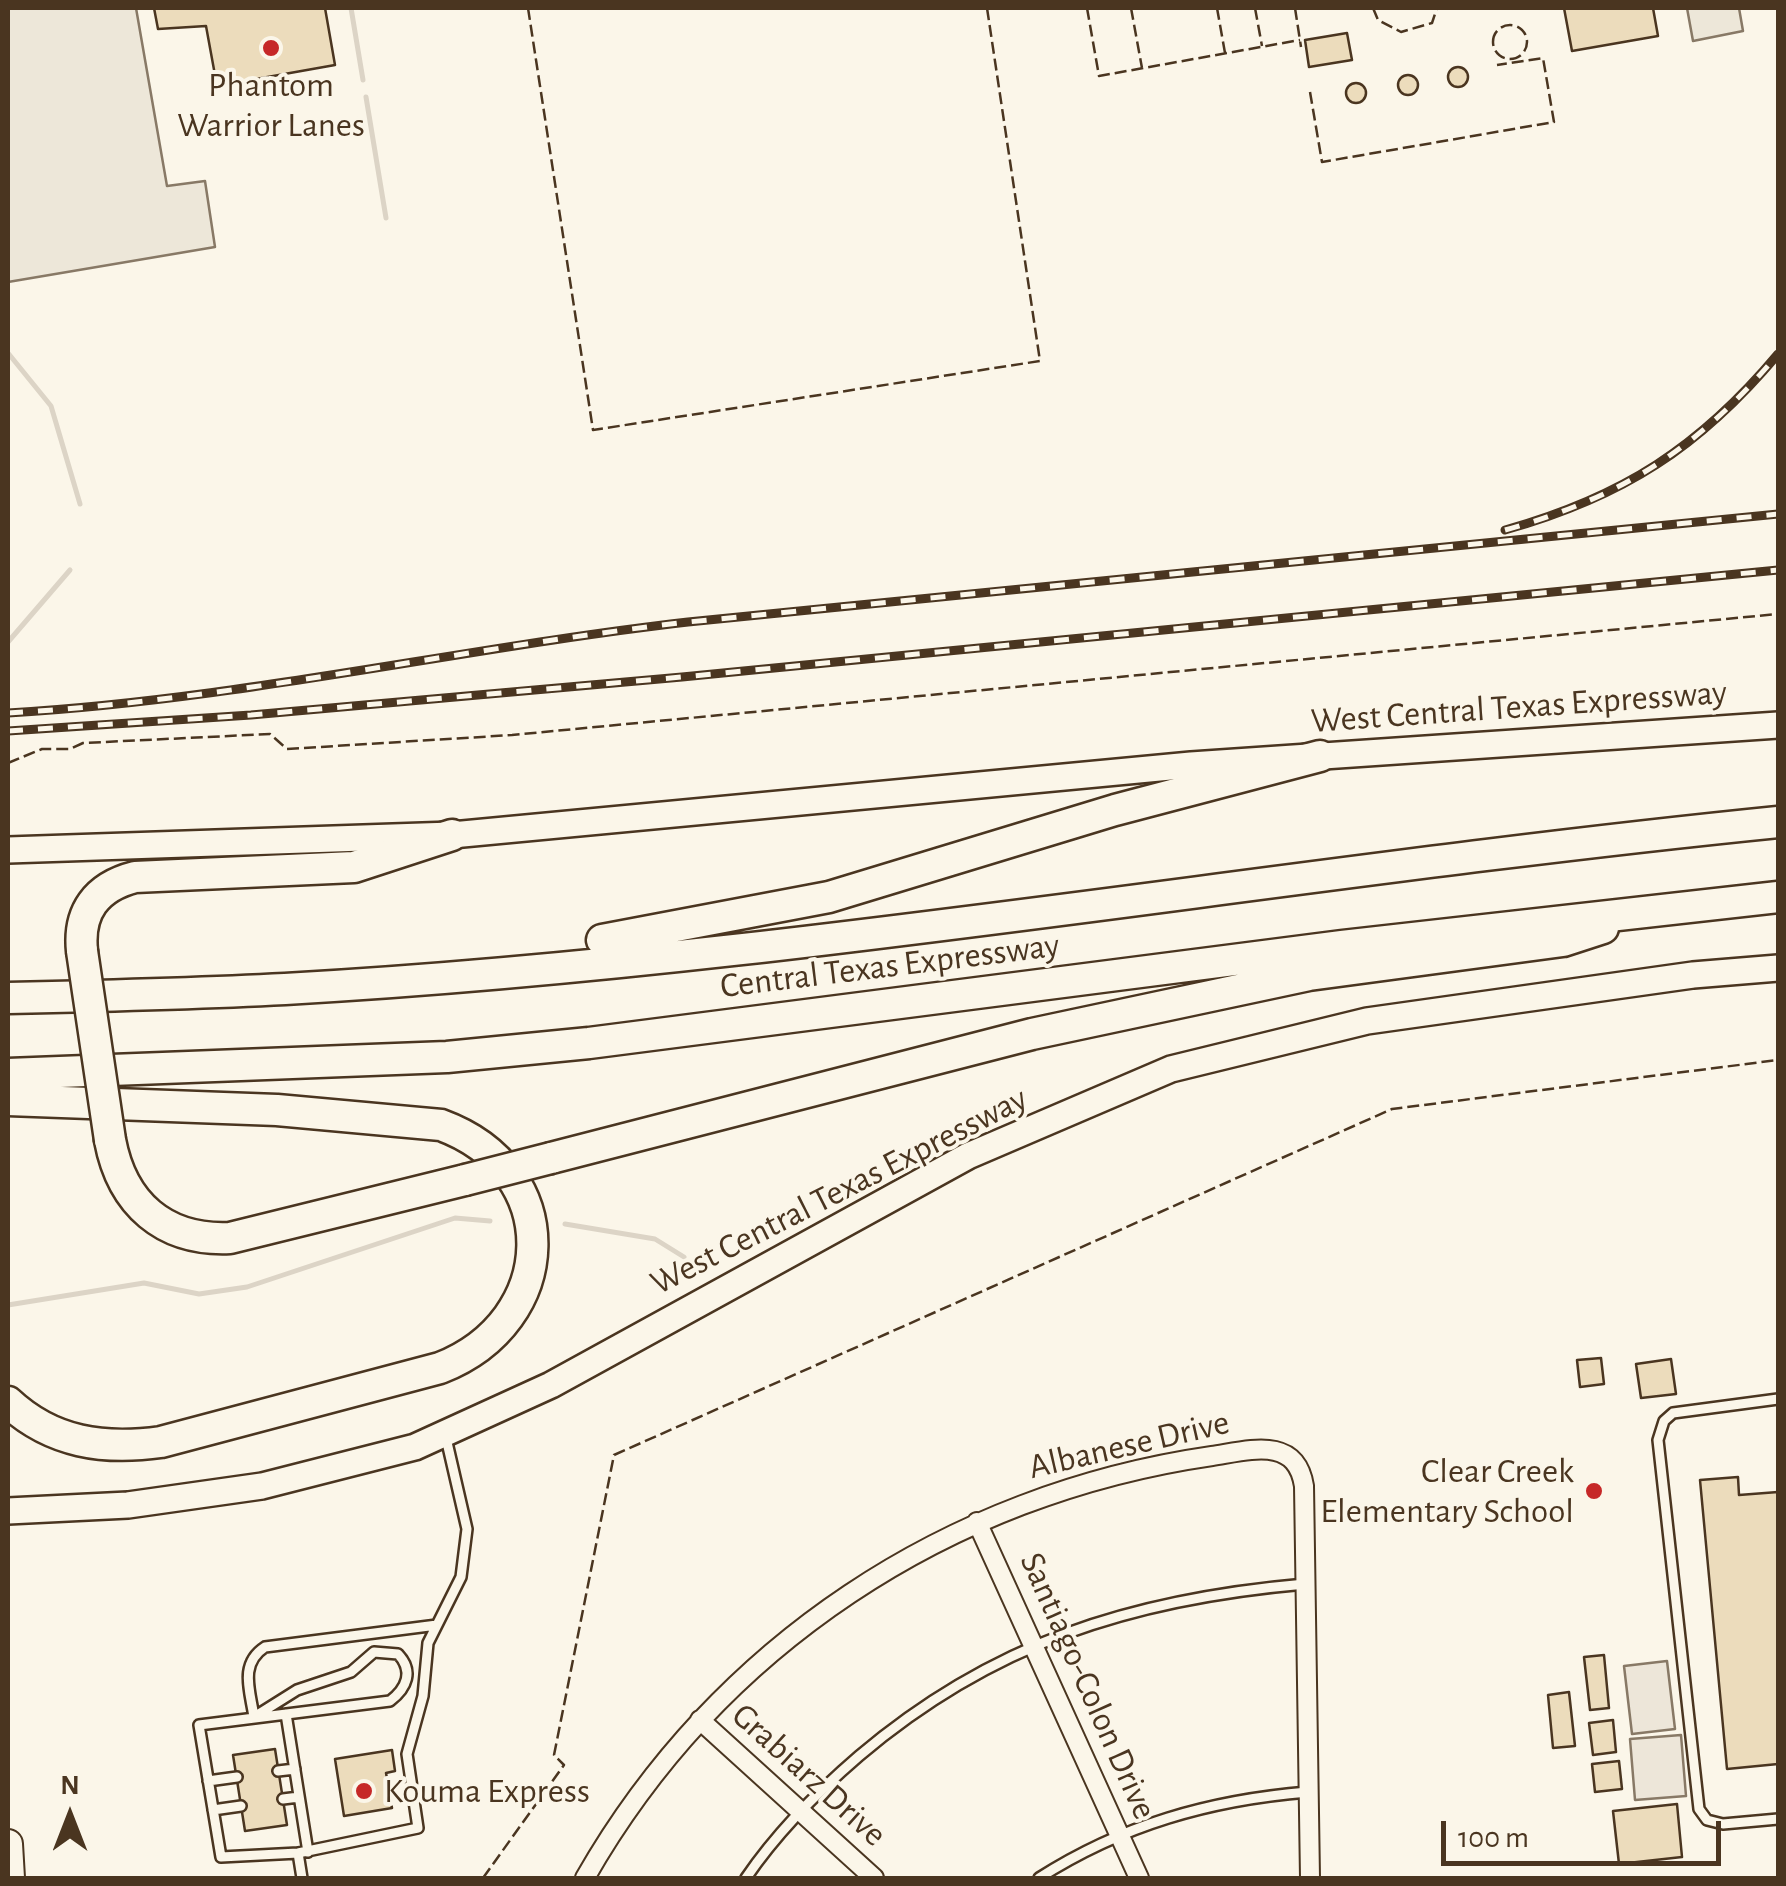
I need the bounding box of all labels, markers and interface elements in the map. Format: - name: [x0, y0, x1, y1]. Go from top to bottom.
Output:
- marker: Phantom Warrior Lanes: [260, 37, 282, 59]
- place label: Phantom Warrior Lanes: [177, 64, 365, 146]
- street label: West Central Texas Expressway: [1309, 672, 1729, 742]
- street label: Central Texas Expressway: [718, 924, 1062, 1008]
- street label: West Central Texas Expressway: [644, 1078, 1034, 1304]
- street label: Albanese Drive: [1025, 1402, 1233, 1488]
- place label: Clear Creek Elementary School: [1320, 1450, 1574, 1532]
- marker: Clear Creek Elementary School: [1583, 1480, 1605, 1502]
- street label: Santiago-Colon Drive: [1010, 1546, 1166, 1826]
- street label: Grabiarz Drive: [723, 1694, 895, 1856]
- north arrow: [20, 1766, 120, 1866]
- place label: Kouma Express: [384, 1770, 590, 1812]
- text: N: [60, 1772, 80, 1800]
- marker: Kouma Express: [353, 1780, 375, 1802]
- scale bar: [1446, 1801, 1726, 1863]
- text: 100 m: [1458, 1823, 1529, 1853]

